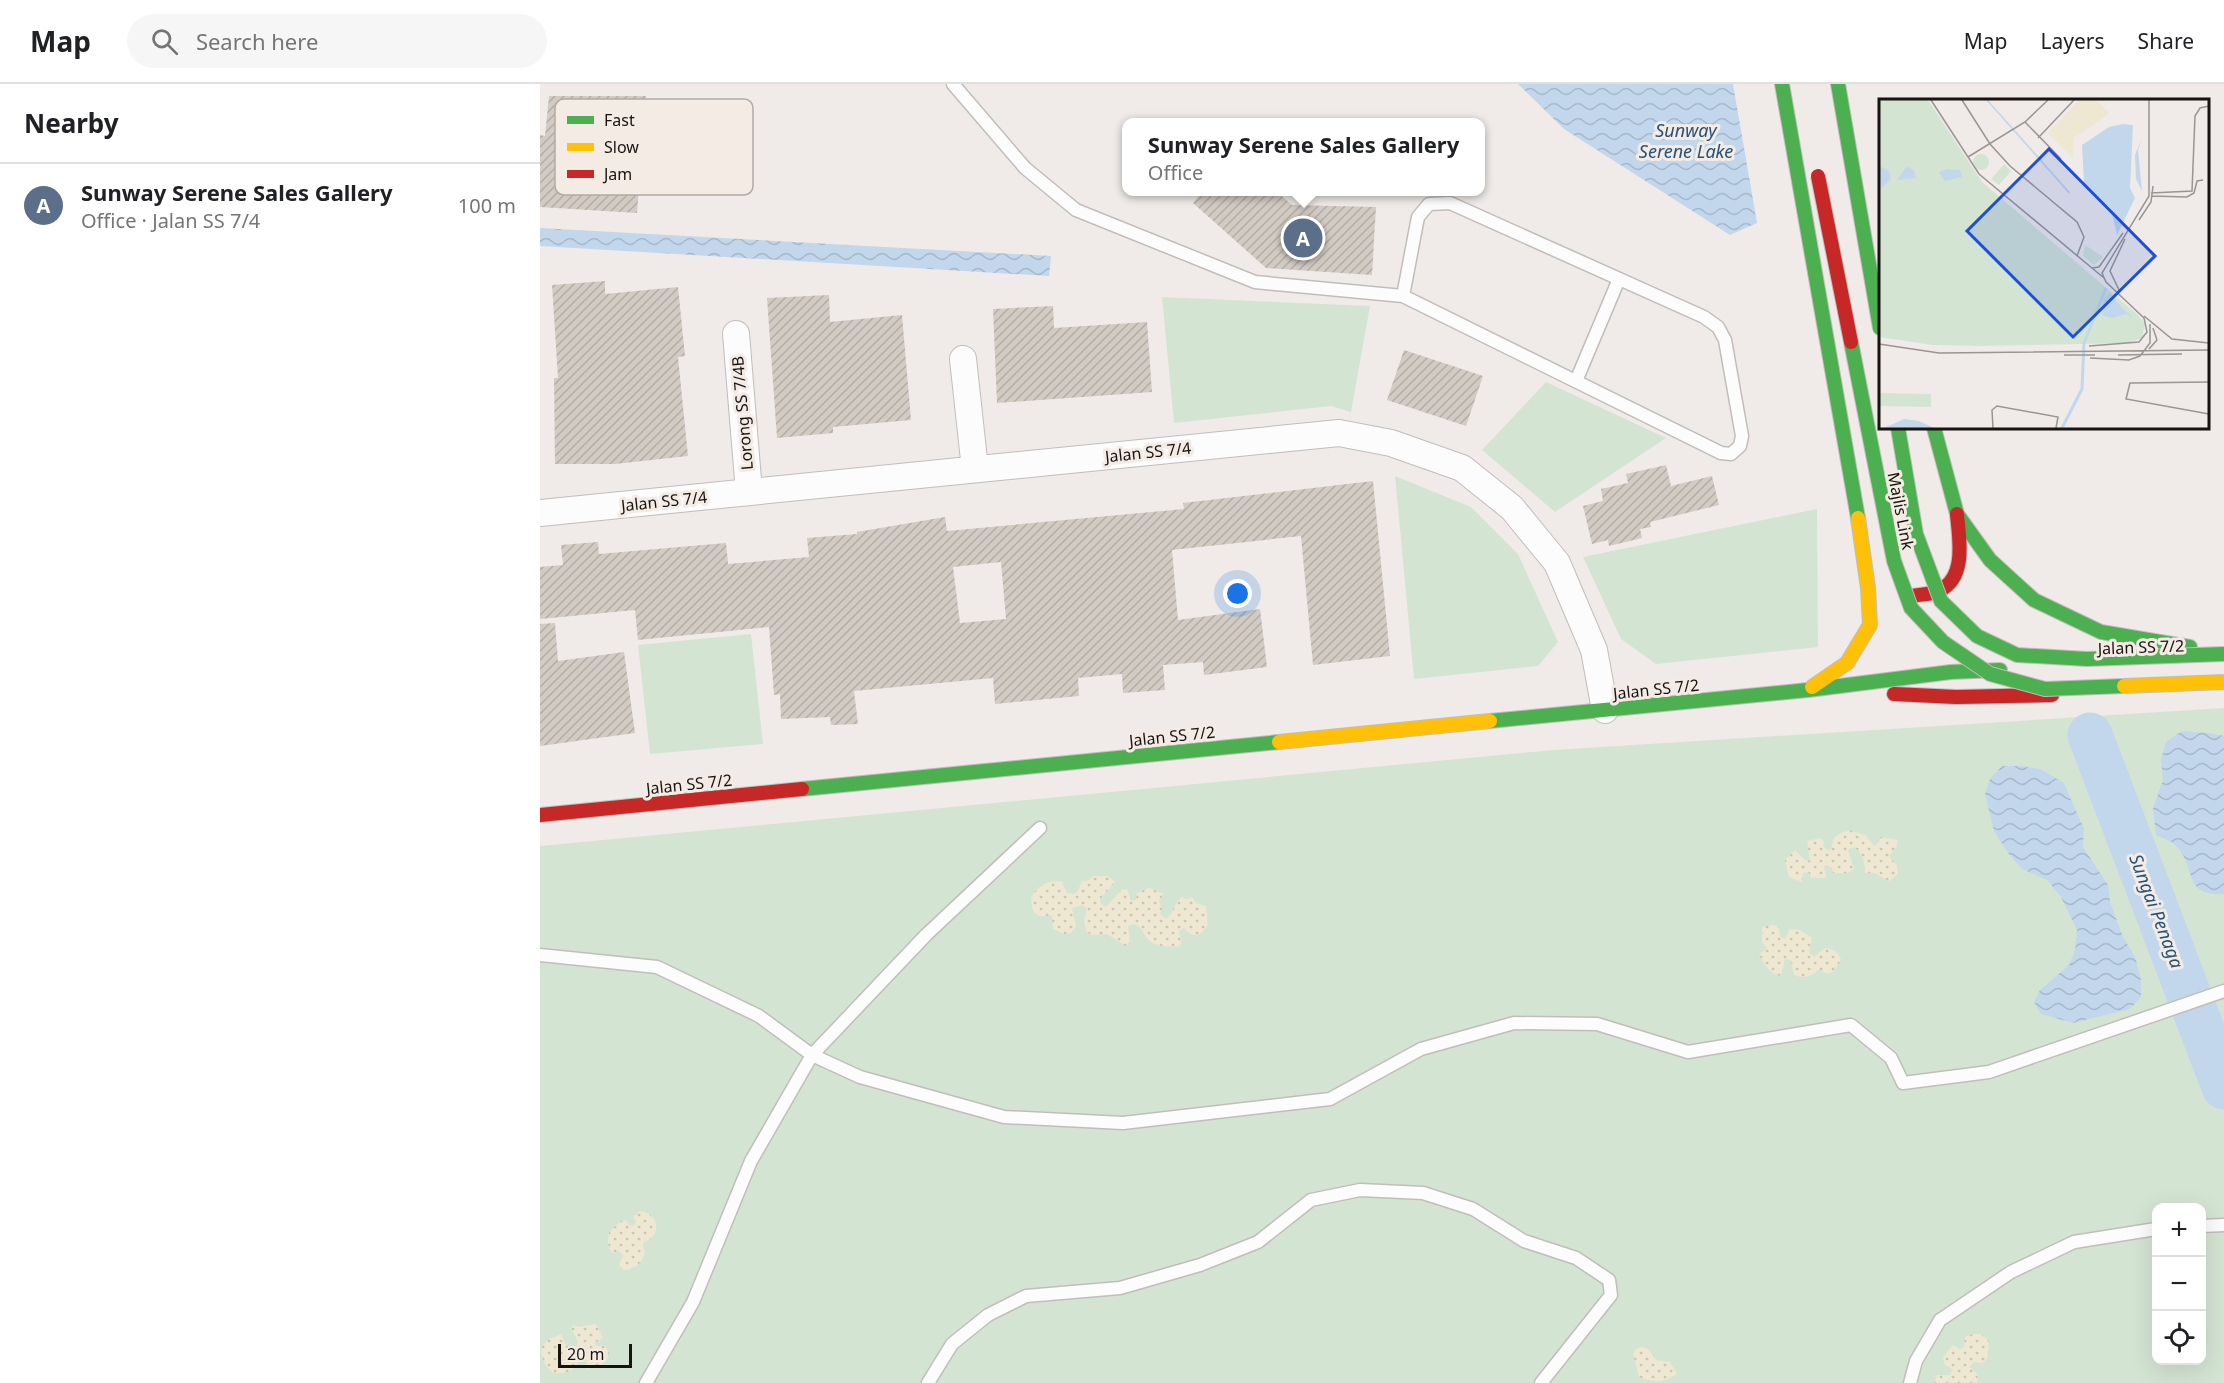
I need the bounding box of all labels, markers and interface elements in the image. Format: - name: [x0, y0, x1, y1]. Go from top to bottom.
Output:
- search box: [127, 14, 547, 68]
- text: Map: [30, 22, 91, 60]
- icon: search: [148, 25, 181, 58]
- text: Search here: [196, 26, 318, 56]
- text: Map: [1964, 27, 2008, 55]
- text: Layers: [2041, 27, 2105, 55]
- text: Share: [2138, 27, 2194, 55]
- legend: [555, 99, 753, 195]
- inset map: [1879, 99, 2209, 429]
- text: Nearby: [24, 105, 119, 141]
- text: Fast: [604, 109, 635, 131]
- popup: [1122, 118, 1485, 196]
- water label: Sunway Serene Lake: [1639, 118, 1733, 163]
- text: Sunway Serene Sales Gallery: [1148, 129, 1459, 159]
- text: Slow: [604, 136, 639, 158]
- text: Office: [1148, 159, 1203, 186]
- text: Jam: [602, 163, 632, 185]
- text: Sunway Serene Sales Gallery: [81, 177, 392, 207]
- text: A: [37, 192, 50, 219]
- text: 100 m: [458, 192, 516, 219]
- text: Office · Jalan SS 7/4: [81, 207, 260, 234]
- pin: A: [1284, 216, 1323, 260]
- street label: Lorong SS 7/4B: [726, 355, 758, 471]
- street label: Jalan SS 7/4: [1102, 437, 1192, 468]
- street label: Majlis Link: [1883, 470, 1919, 552]
- street label: Jalan SS 7/4: [618, 486, 708, 517]
- your location: [1223, 579, 1252, 608]
- street label: Jalan SS 7/2: [2095, 634, 2185, 660]
- street label: Jalan SS 7/2: [1610, 674, 1700, 705]
- street label: Jalan SS 7/2: [1126, 721, 1216, 752]
- street label: Jalan SS 7/2: [643, 769, 733, 800]
- water label: Sungai Penaga: [2124, 851, 2190, 971]
- map controls: [2152, 1203, 2206, 1365]
- button: +: [2152, 1203, 2206, 1257]
- button: −: [2152, 1257, 2206, 1311]
- button: locate: [2152, 1311, 2206, 1365]
- scale bar: [558, 1341, 632, 1368]
- text: 20 m: [567, 1343, 604, 1365]

